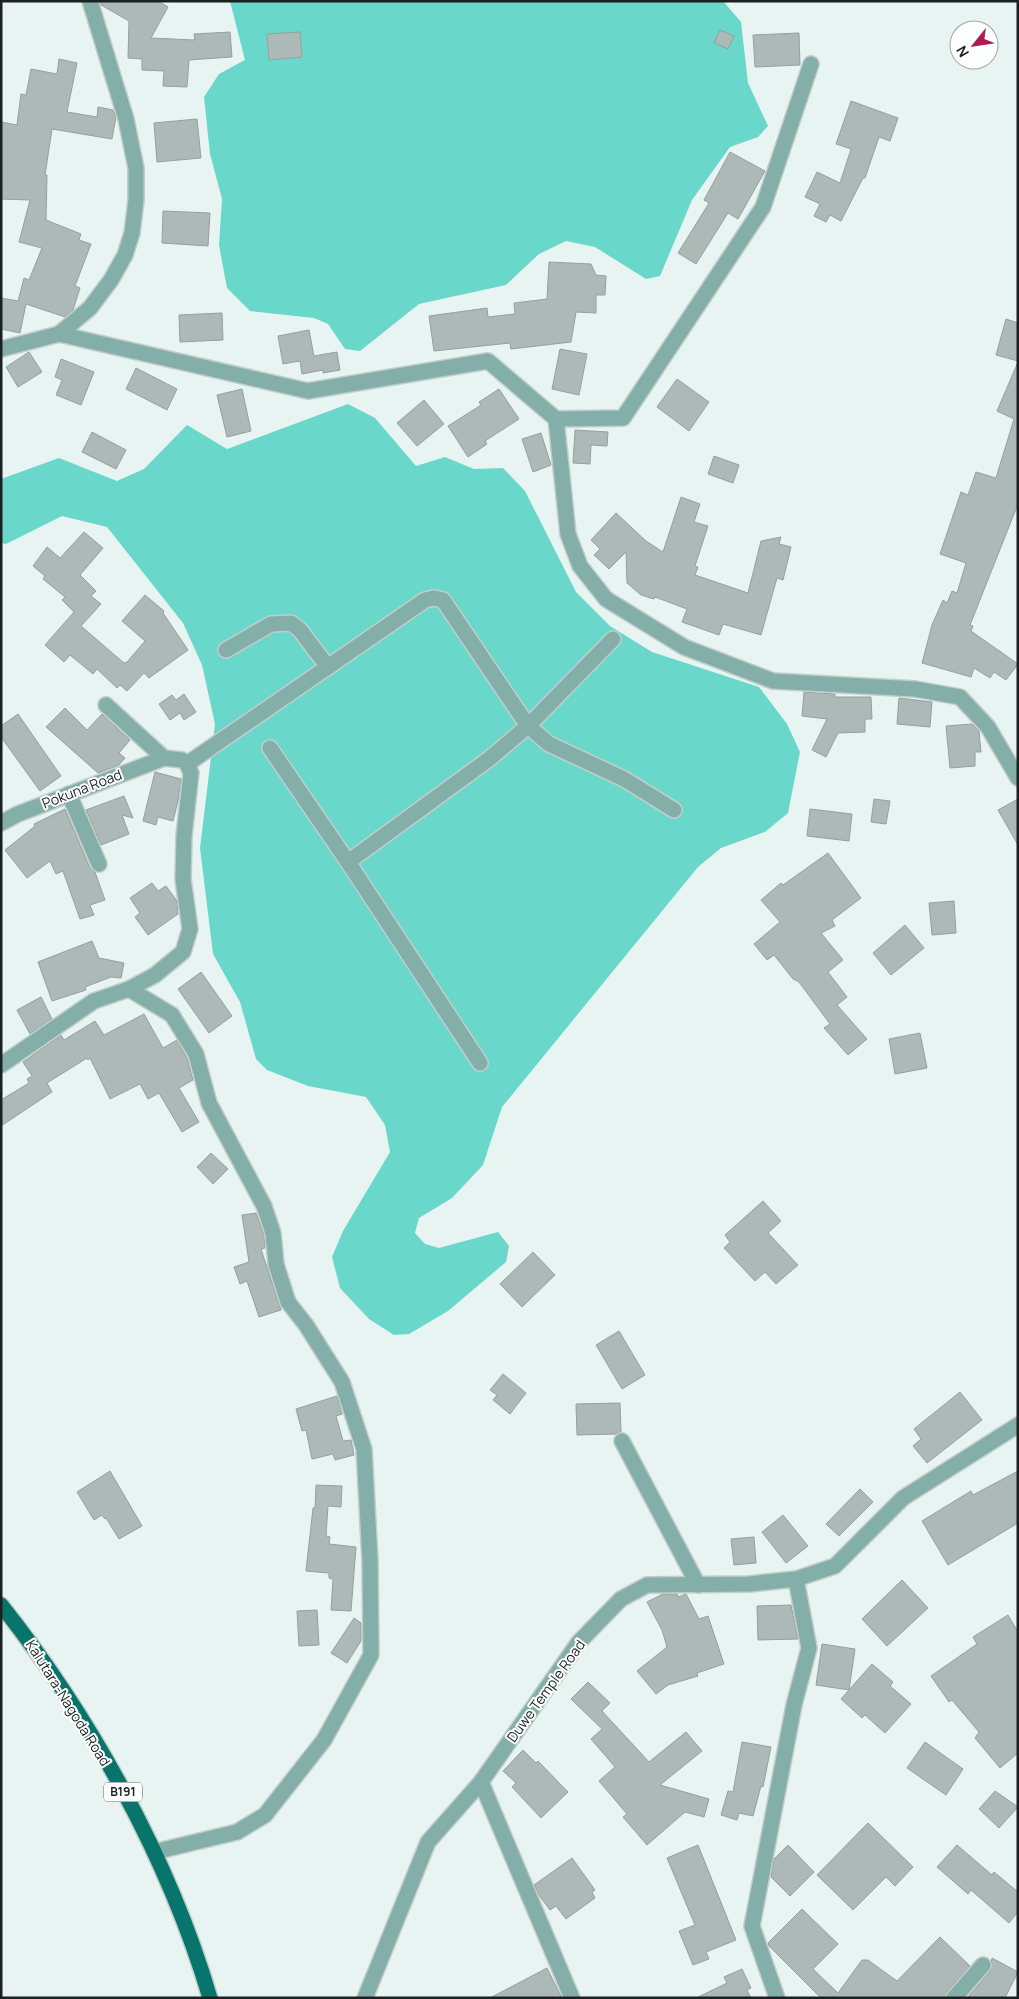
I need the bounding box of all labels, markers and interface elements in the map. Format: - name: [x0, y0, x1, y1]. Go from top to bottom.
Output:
- north arrow: [949, 20, 999, 70]
- text: N: [952, 43, 973, 61]
- street label: Pokuna Road: [39, 765, 124, 812]
- street label: Kalutara-Nagoda Road: [22, 1636, 115, 1769]
- street label: Duwe Temple Road: [502, 1636, 589, 1746]
- road number: B191: [104, 1782, 142, 1801]

